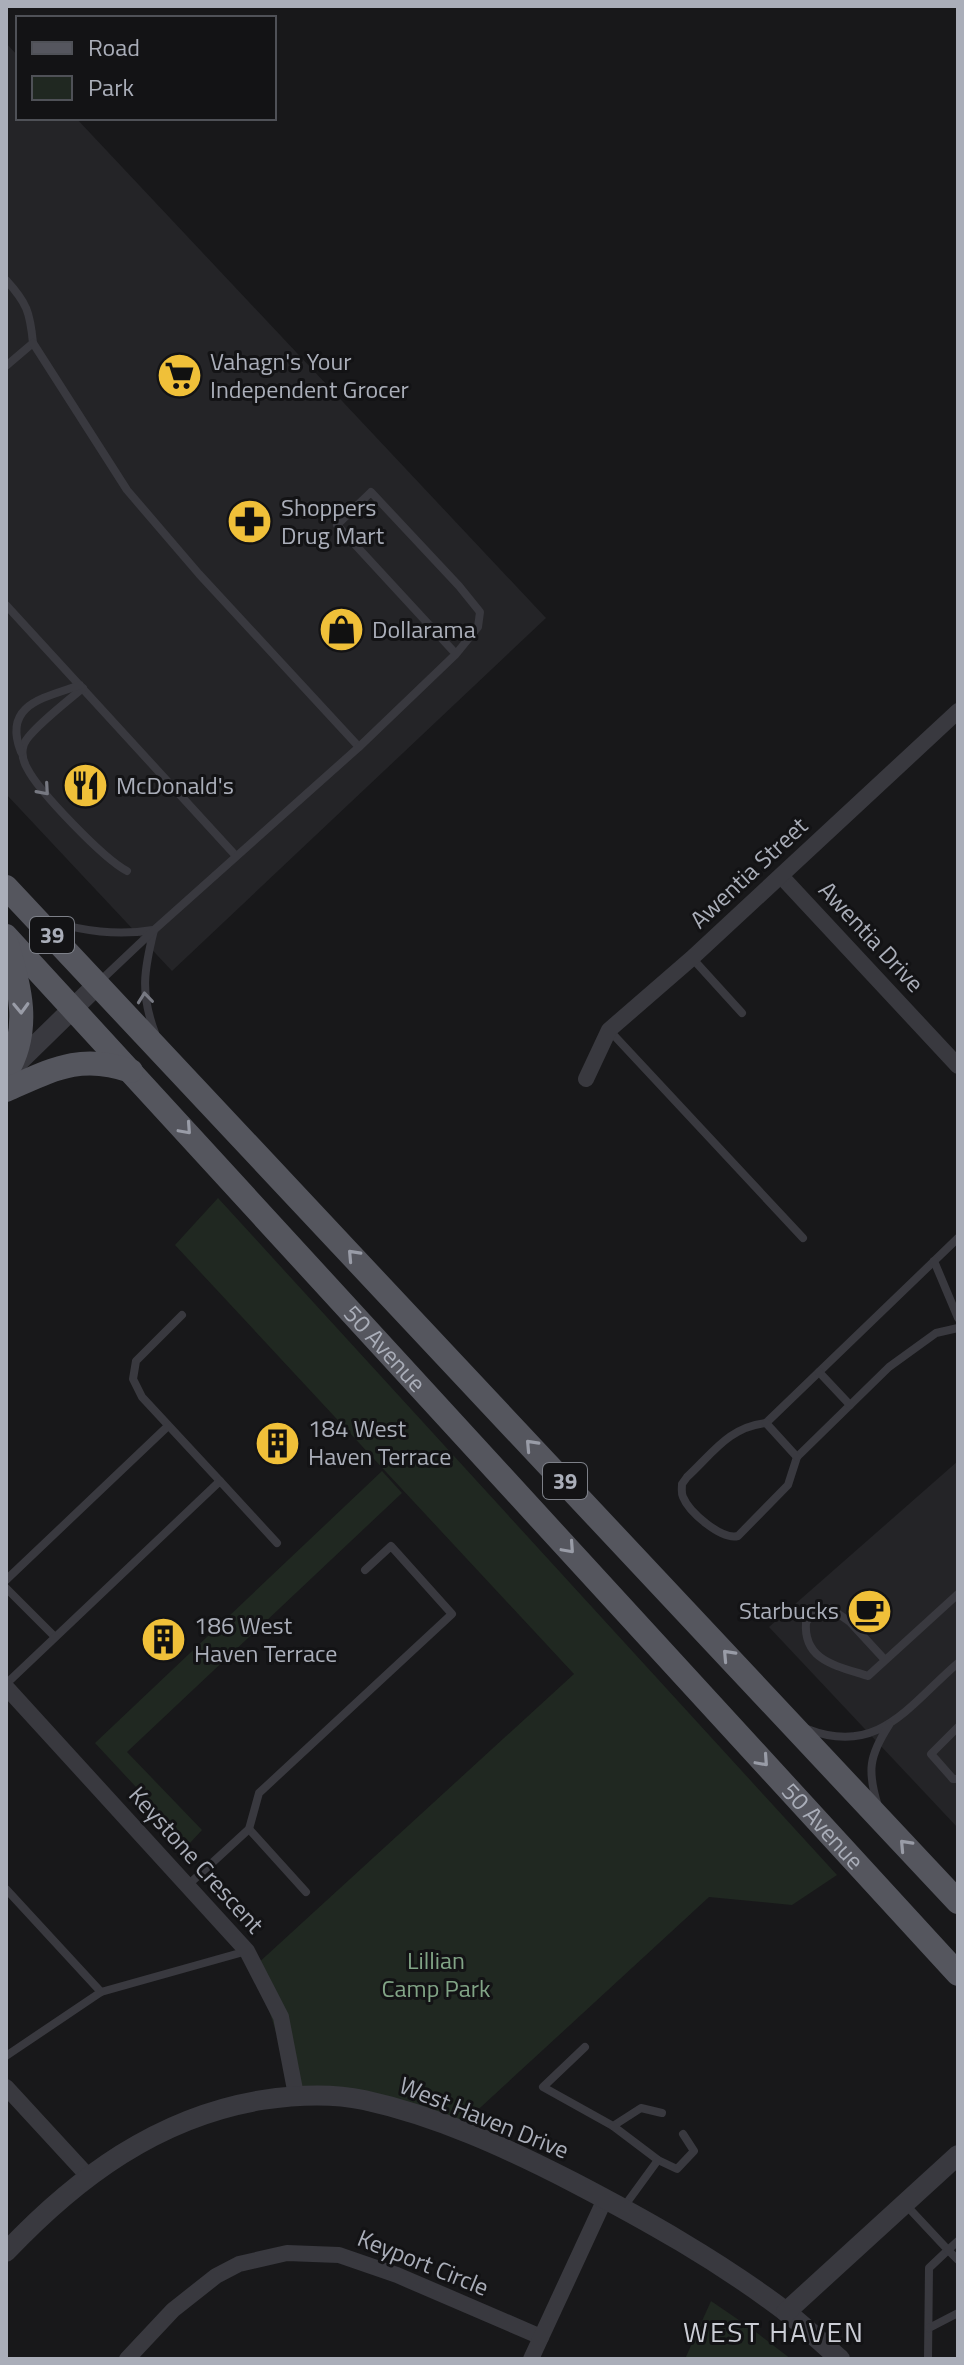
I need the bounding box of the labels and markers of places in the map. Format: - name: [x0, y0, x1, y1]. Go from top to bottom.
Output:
- place label: Vahagn's Your Independent Grocer: [210, 343, 409, 407]
- supermarket icon: Vahagn's Your Independent Grocer: [155, 352, 203, 400]
- place label: Shoppers Drug Mart: [281, 489, 385, 553]
- pharmacy icon: Shoppers Drug Mart: [226, 498, 274, 546]
- shop icon: Dollarama: [317, 606, 365, 654]
- place label: Dollarama: [372, 611, 476, 647]
- restaurant icon: McDonald's: [61, 762, 109, 810]
- place label: McDonald's: [116, 767, 234, 803]
- place label: 184 West Haven Terrace: [308, 1410, 451, 1474]
- building icon: 184 West Haven Terrace: [253, 1419, 301, 1467]
- cafe icon: Starbucks: [846, 1587, 894, 1635]
- place label: Starbucks: [739, 1592, 839, 1628]
- place label: 186 West Haven Terrace: [194, 1607, 337, 1671]
- building icon: 186 West Haven Terrace: [139, 1616, 187, 1664]

